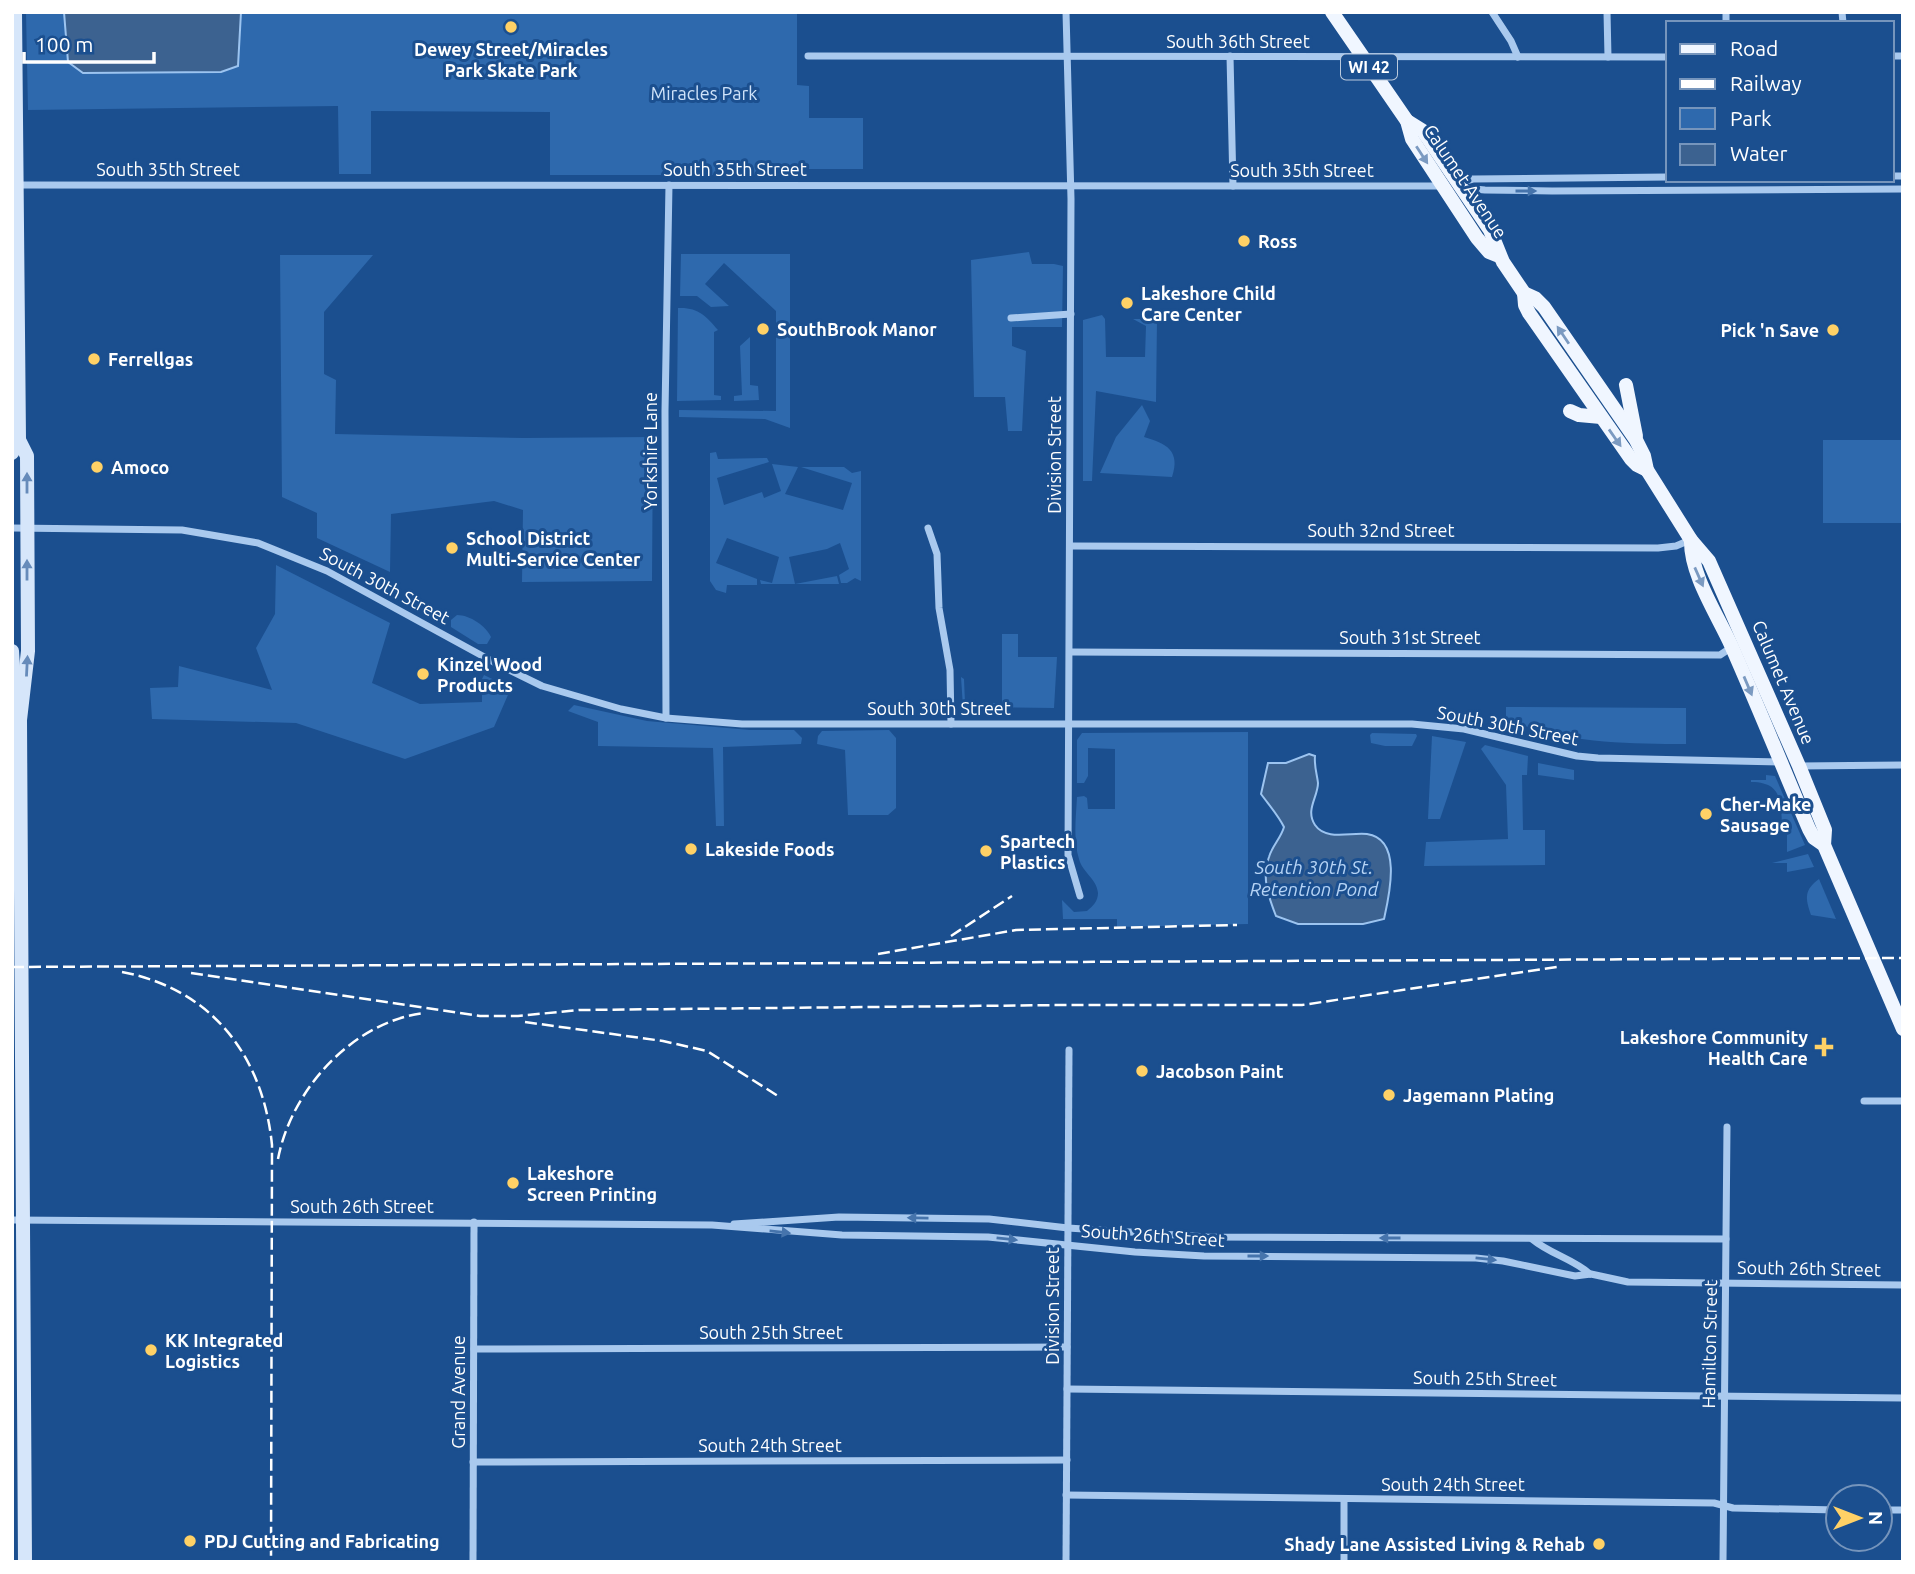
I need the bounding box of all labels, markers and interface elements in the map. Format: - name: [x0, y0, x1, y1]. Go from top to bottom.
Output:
- marker: Dewey Street/Miracles Park Skate Park: [503, 19, 519, 35]
- scale bar: [24, 21, 154, 65]
- legend: [1666, 21, 1894, 182]
- street label: South 36th Street: [1166, 31, 1310, 51]
- text: 100 m: [35, 32, 93, 56]
- text: Road: [1730, 36, 1778, 60]
- place label: Dewey Street/Miracles Park Skate Park: [414, 39, 608, 80]
- road number: WI 42: [1341, 54, 1397, 80]
- text: Railway: [1730, 71, 1802, 95]
- park label: Miracles Park: [651, 83, 757, 103]
- text: Park: [1730, 106, 1772, 130]
- street label: Calumet Avenue: [1421, 120, 1511, 242]
- text: Water: [1730, 141, 1788, 165]
- one-way arrow: [1415, 146, 1429, 164]
- street label: South 35th Street: [96, 159, 240, 179]
- street label: South 35th Street: [663, 159, 807, 179]
- street label: South 35th Street: [1230, 160, 1374, 180]
- one-way arrow: [1515, 185, 1537, 197]
- place label: Ross: [1258, 231, 1297, 251]
- marker: Ross: [1236, 233, 1252, 249]
- place label: Lakeshore Child Care Center: [1141, 283, 1276, 324]
- marker: Lakeshore Child Care Center: [1119, 295, 1135, 311]
- place label: SouthBrook Manor: [777, 319, 937, 339]
- place label: Pick 'n Save: [1720, 320, 1819, 340]
- marker: SouthBrook Manor: [755, 321, 771, 337]
- marker: Pick 'n Save: [1825, 322, 1841, 338]
- one-way arrow: [1556, 326, 1570, 344]
- place label: Ferrellgas: [108, 349, 193, 369]
- marker: Ferrellgas: [86, 351, 102, 367]
- street label: Yorkshire Lane: [640, 392, 660, 510]
- street label: Division Street: [1044, 396, 1064, 514]
- one-way arrow: [1608, 429, 1622, 447]
- place label: Amoco: [111, 457, 169, 477]
- marker: Amoco: [89, 459, 105, 475]
- one-way arrow: [21, 472, 33, 494]
- street label: South 32nd Street: [1307, 520, 1455, 540]
- place label: School District Multi-Service Center: [466, 528, 641, 569]
- marker: School District Multi-Service Center: [444, 540, 460, 556]
- street label: South 30th Street: [317, 542, 453, 628]
- one-way arrow: [21, 559, 33, 581]
- one-way arrow: [1693, 567, 1705, 587]
- street label: Calumet Avenue: [1749, 617, 1819, 747]
- street label: South 31st Street: [1339, 627, 1481, 647]
- place label: Kinzel Wood Products: [437, 654, 542, 695]
- one-way arrow: [22, 655, 33, 677]
- marker: Kinzel Wood Products: [415, 666, 431, 682]
- one-way arrow: [1743, 675, 1754, 696]
- street label: South 30th Street: [867, 698, 1011, 718]
- street label: South 30th Street: [1436, 701, 1580, 749]
- place label: Cher-Make Sausage: [1720, 794, 1811, 835]
- marker: Cher-Make Sausage: [1698, 806, 1714, 822]
- place label: Spartech Plastics: [1000, 831, 1075, 872]
- place label: Lakeside Foods: [705, 839, 835, 859]
- marker: Lakeside Foods: [683, 841, 699, 857]
- marker: Spartech Plastics: [978, 843, 994, 859]
- water label: South 30th St. Retention Pond: [1250, 856, 1380, 900]
- place label: Lakeshore Community Health Care: [1620, 1027, 1808, 1068]
- marker: Lakeshore Community Health Care: [1814, 1037, 1834, 1057]
- place label: Jacobson Paint: [1156, 1061, 1284, 1081]
- marker: Jacobson Paint: [1134, 1063, 1150, 1079]
- place label: Jagemann Plating: [1403, 1085, 1554, 1105]
- marker: Jagemann Plating: [1381, 1087, 1397, 1103]
- place label: Lakeshore Screen Printing: [527, 1163, 657, 1204]
- marker: Lakeshore Screen Printing: [505, 1175, 521, 1191]
- street label: South 26th Street: [290, 1196, 434, 1216]
- one-way arrow: [907, 1212, 929, 1224]
- street label: South 26th Street: [1081, 1220, 1225, 1250]
- one-way arrow: [769, 1226, 791, 1237]
- one-way arrow: [1379, 1232, 1401, 1244]
- one-way arrow: [996, 1234, 1018, 1245]
- street label: Division Street: [1042, 1247, 1062, 1365]
- one-way arrow: [1247, 1250, 1269, 1262]
- one-way arrow: [1475, 1254, 1497, 1265]
- street label: South 26th Street: [1737, 1257, 1881, 1279]
- street label: Hamilton Street: [1698, 1280, 1720, 1408]
- street label: South 25th Street: [699, 1322, 843, 1342]
- place label: KK Integrated Logistics: [165, 1330, 283, 1371]
- street label: Grand Avenue: [448, 1335, 468, 1449]
- marker: KK Integrated Logistics: [143, 1342, 159, 1358]
- street label: South 25th Street: [1413, 1367, 1557, 1389]
- street label: South 24th Street: [698, 1435, 842, 1455]
- street label: South 24th Street: [1381, 1474, 1525, 1494]
- north arrow: [1824, 1483, 1894, 1553]
- text: N: [1865, 1511, 1887, 1525]
- place label: PDJ Cutting and Fabricating: [204, 1531, 440, 1551]
- marker: PDJ Cutting and Fabricating: [182, 1533, 198, 1549]
- place label: Shady Lane Assisted Living & Rehab: [1284, 1534, 1585, 1554]
- marker: Shady Lane Assisted Living & Rehab: [1591, 1536, 1607, 1552]

